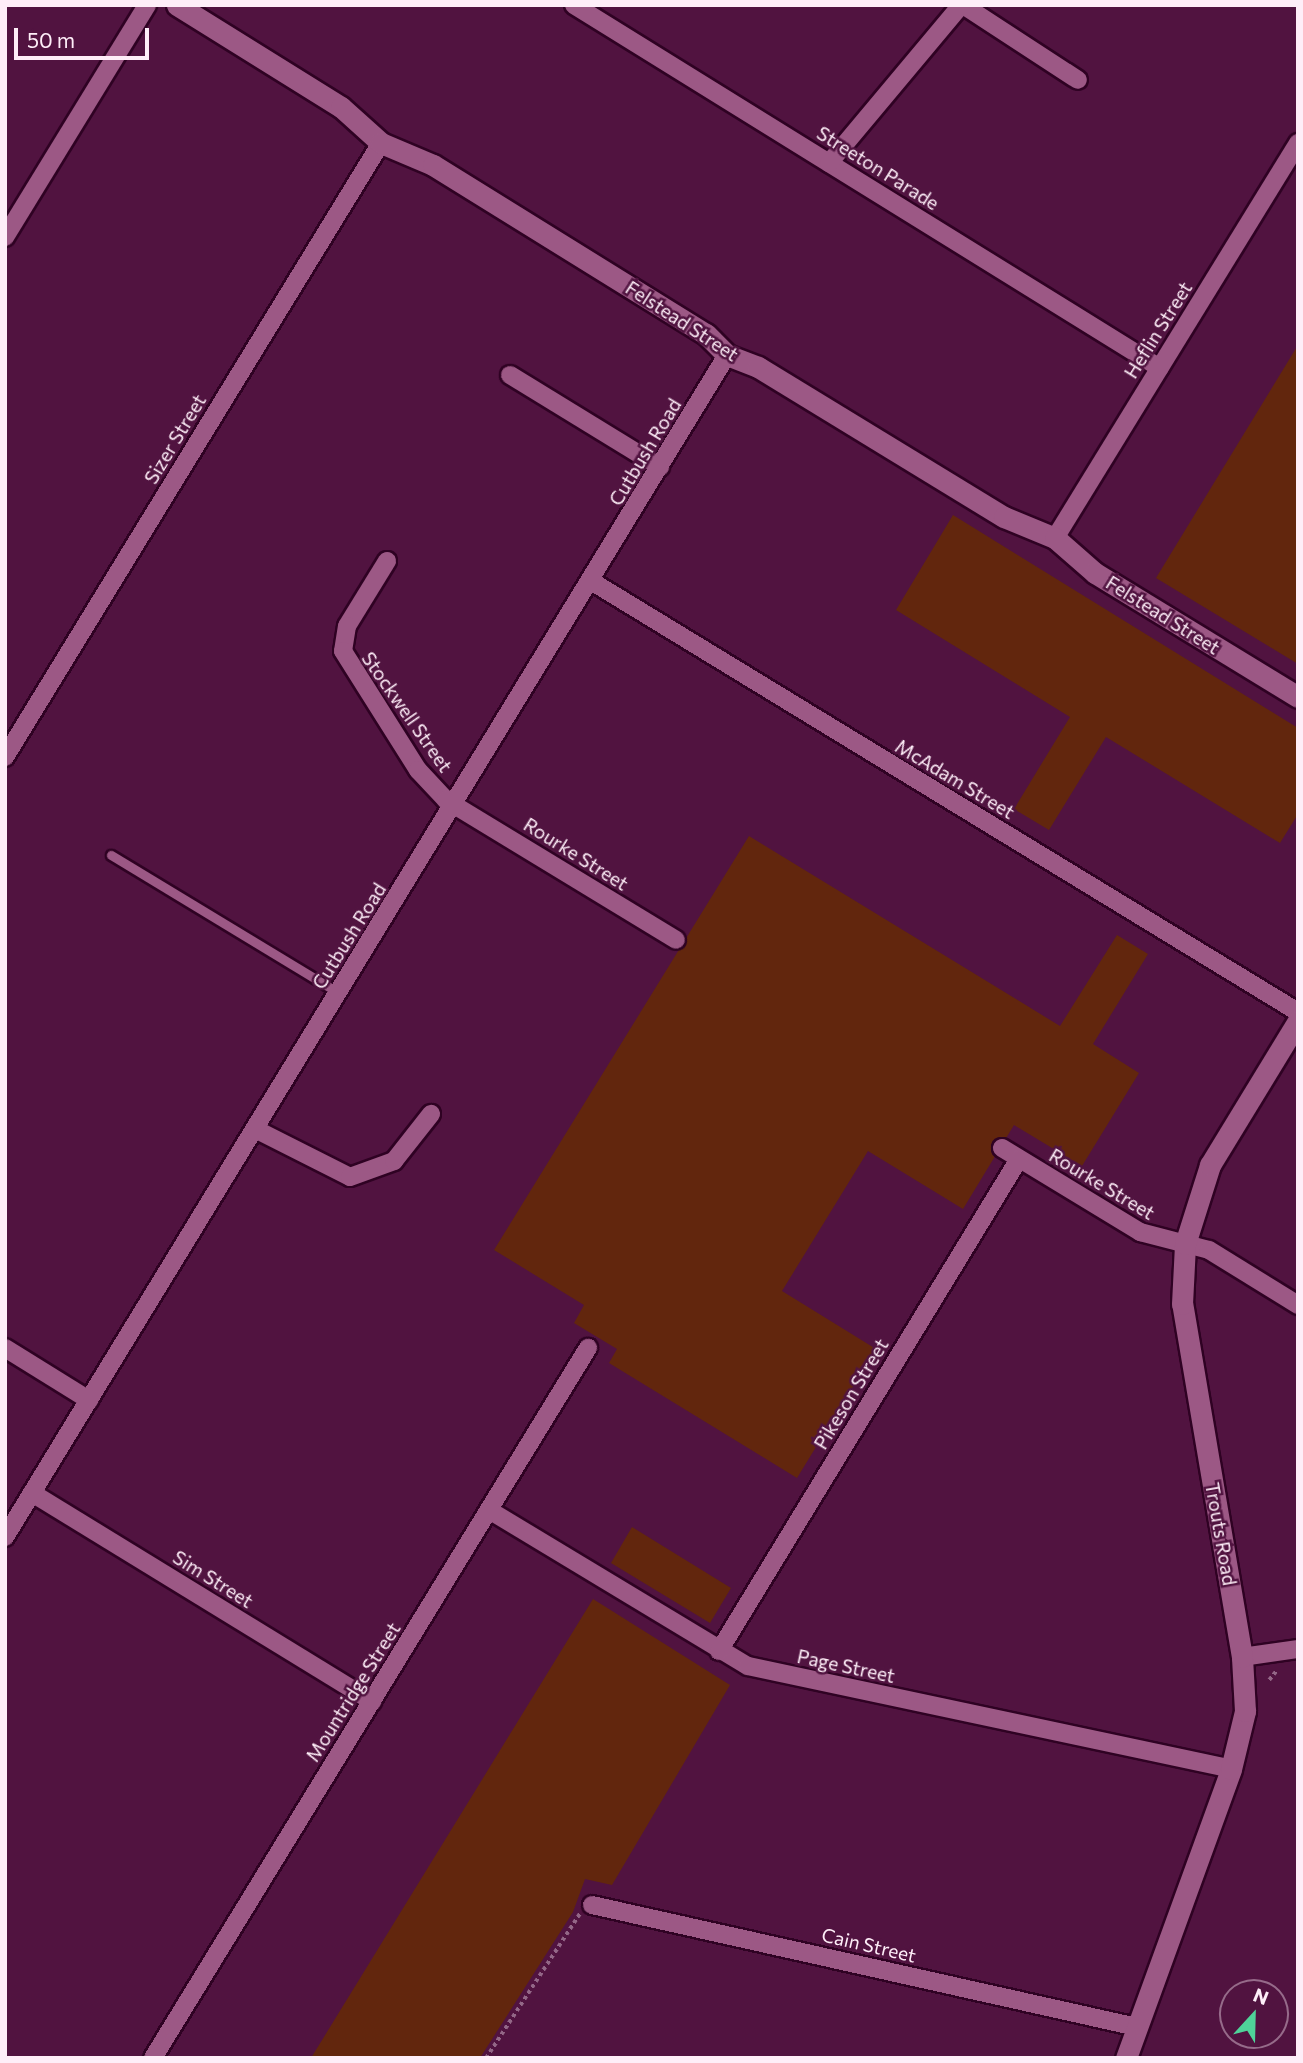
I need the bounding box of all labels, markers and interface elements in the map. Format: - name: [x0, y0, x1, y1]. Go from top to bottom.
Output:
- scale bar: [18, 14, 152, 58]
- text: 50 m: [27, 27, 75, 52]
- street label: Streeton Parade: [813, 121, 943, 215]
- street label: Felstead Street: [621, 276, 743, 366]
- street label: Heflin Street: [1119, 277, 1197, 383]
- street label: Sizer Street: [139, 390, 211, 488]
- street label: Cutbush Road: [604, 394, 686, 510]
- street label: Felstead Street: [1102, 571, 1224, 659]
- street label: Stockwell Street: [357, 647, 457, 777]
- street label: McAdam Street: [891, 734, 1019, 824]
- street label: Rourke Street: [520, 813, 632, 895]
- street label: Cutbush Road: [307, 879, 391, 993]
- street label: Rourke Street: [1045, 1144, 1159, 1224]
- street label: Pikeson Street: [809, 1335, 893, 1453]
- street label: Trouts Road: [1201, 1481, 1241, 1587]
- street label: Sim Street: [169, 1546, 257, 1612]
- street label: Mountridge Street: [301, 1618, 405, 1766]
- street label: Page Street: [795, 1645, 897, 1687]
- street label: Cain Street: [820, 1923, 918, 1967]
- north arrow: [1219, 1979, 1289, 2049]
- text: N: [1250, 1983, 1272, 2009]

